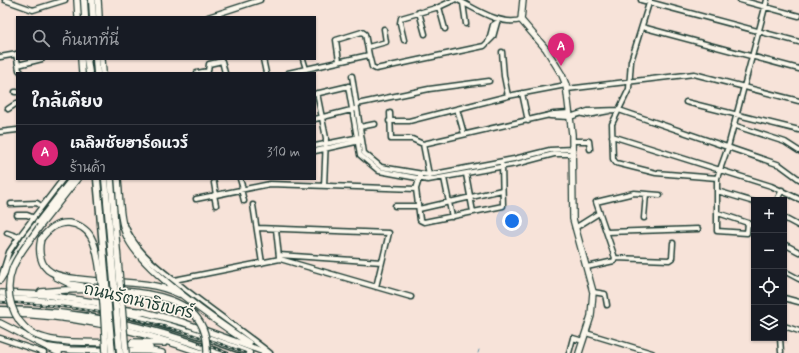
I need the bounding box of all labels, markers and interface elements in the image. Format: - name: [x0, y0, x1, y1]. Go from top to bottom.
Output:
- search box: [16, 16, 316, 60]
- icon: search: [30, 27, 52, 49]
- text: ค้นหาที่นี่: [62, 31, 119, 51]
- pin: A: [548, 33, 574, 66]
- text: ใกล้เคียง: [32, 91, 103, 113]
- text: เฉลิมชัยฮาร์ดแวร์: [70, 134, 188, 154]
- text: A: [41, 144, 49, 161]
- text: 310 m: [267, 144, 300, 161]
- text: ร้านค้า: [70, 160, 106, 177]
- map controls: [751, 197, 787, 341]
- button: +: [751, 197, 787, 233]
- your location: [502, 211, 522, 231]
- button: −: [751, 233, 787, 269]
- button: locate: [751, 269, 787, 305]
- street label: ถนนรัตนาธิเบศร์: [82, 277, 197, 324]
- button: layers: [751, 305, 787, 341]

